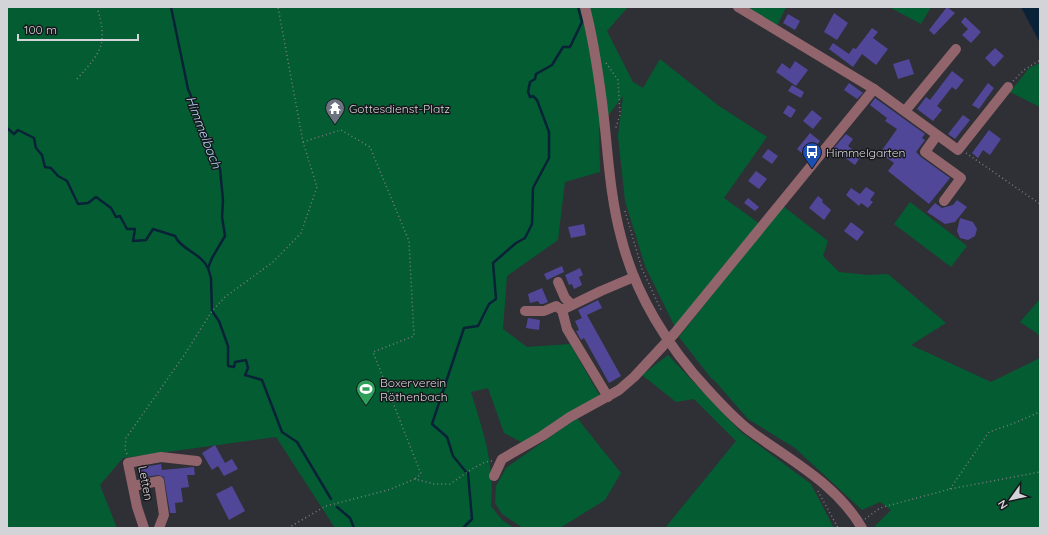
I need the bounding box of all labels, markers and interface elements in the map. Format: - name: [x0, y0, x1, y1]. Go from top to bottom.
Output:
- scale bar: [18, 16, 138, 42]
- text: 100 m: [24, 22, 57, 37]
- water label: Himmelbach: [183, 94, 225, 171]
- temple icon: Gottesdienst-Platz: [324, 97, 346, 125]
- place label: Gottesdienst-Platz: [349, 101, 450, 116]
- bus stop icon: Himmelgarten: [801, 141, 823, 169]
- place label: Himmelgarten: [826, 145, 906, 160]
- place label: Boxerverein Röthenbach: [380, 375, 447, 404]
- sports icon: Boxerverein Röthenbach: [355, 378, 377, 406]
- street label: Letten: [135, 464, 157, 502]
- north arrow: [991, 479, 1031, 519]
- text: N: [995, 497, 1011, 512]

